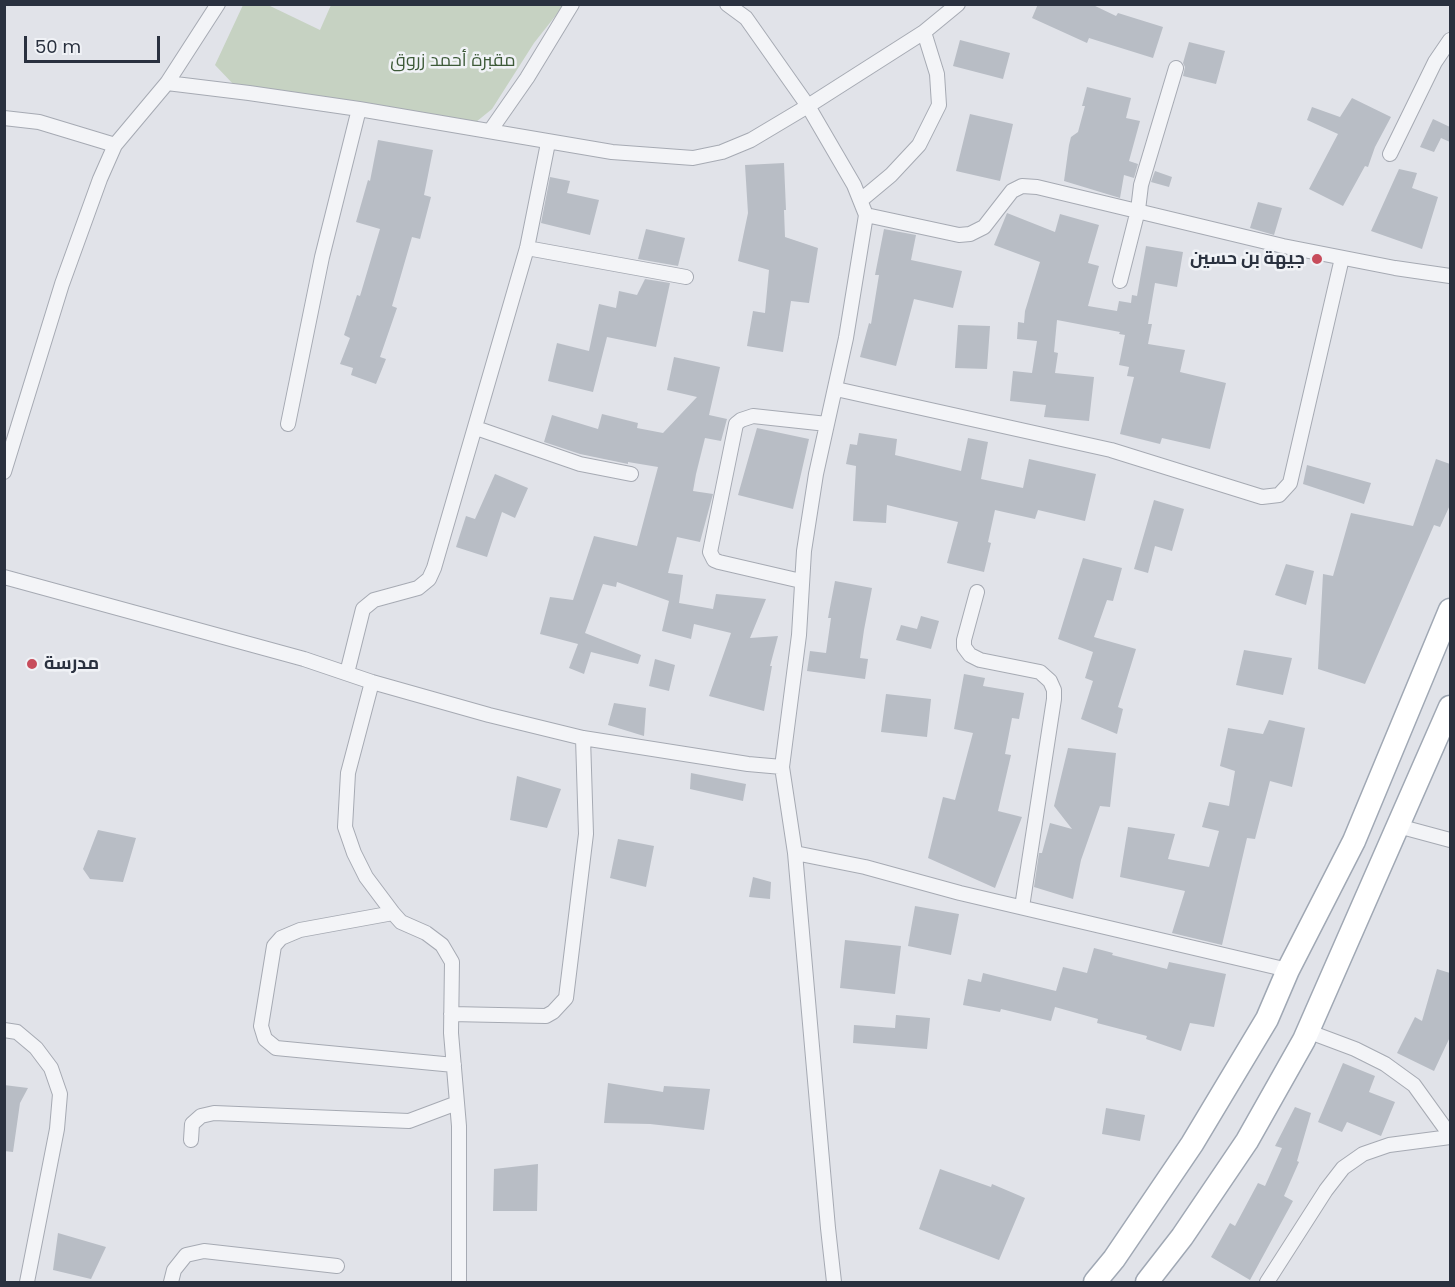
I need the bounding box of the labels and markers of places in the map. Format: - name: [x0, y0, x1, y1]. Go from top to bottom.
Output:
- place label: جيهة بن حسين: [1190, 248, 1305, 270]
- marker: جيهة بن حسين: [1310, 252, 1324, 266]
- place label: مدرسة: [44, 653, 99, 675]
- marker: مدرسة: [25, 657, 39, 671]

